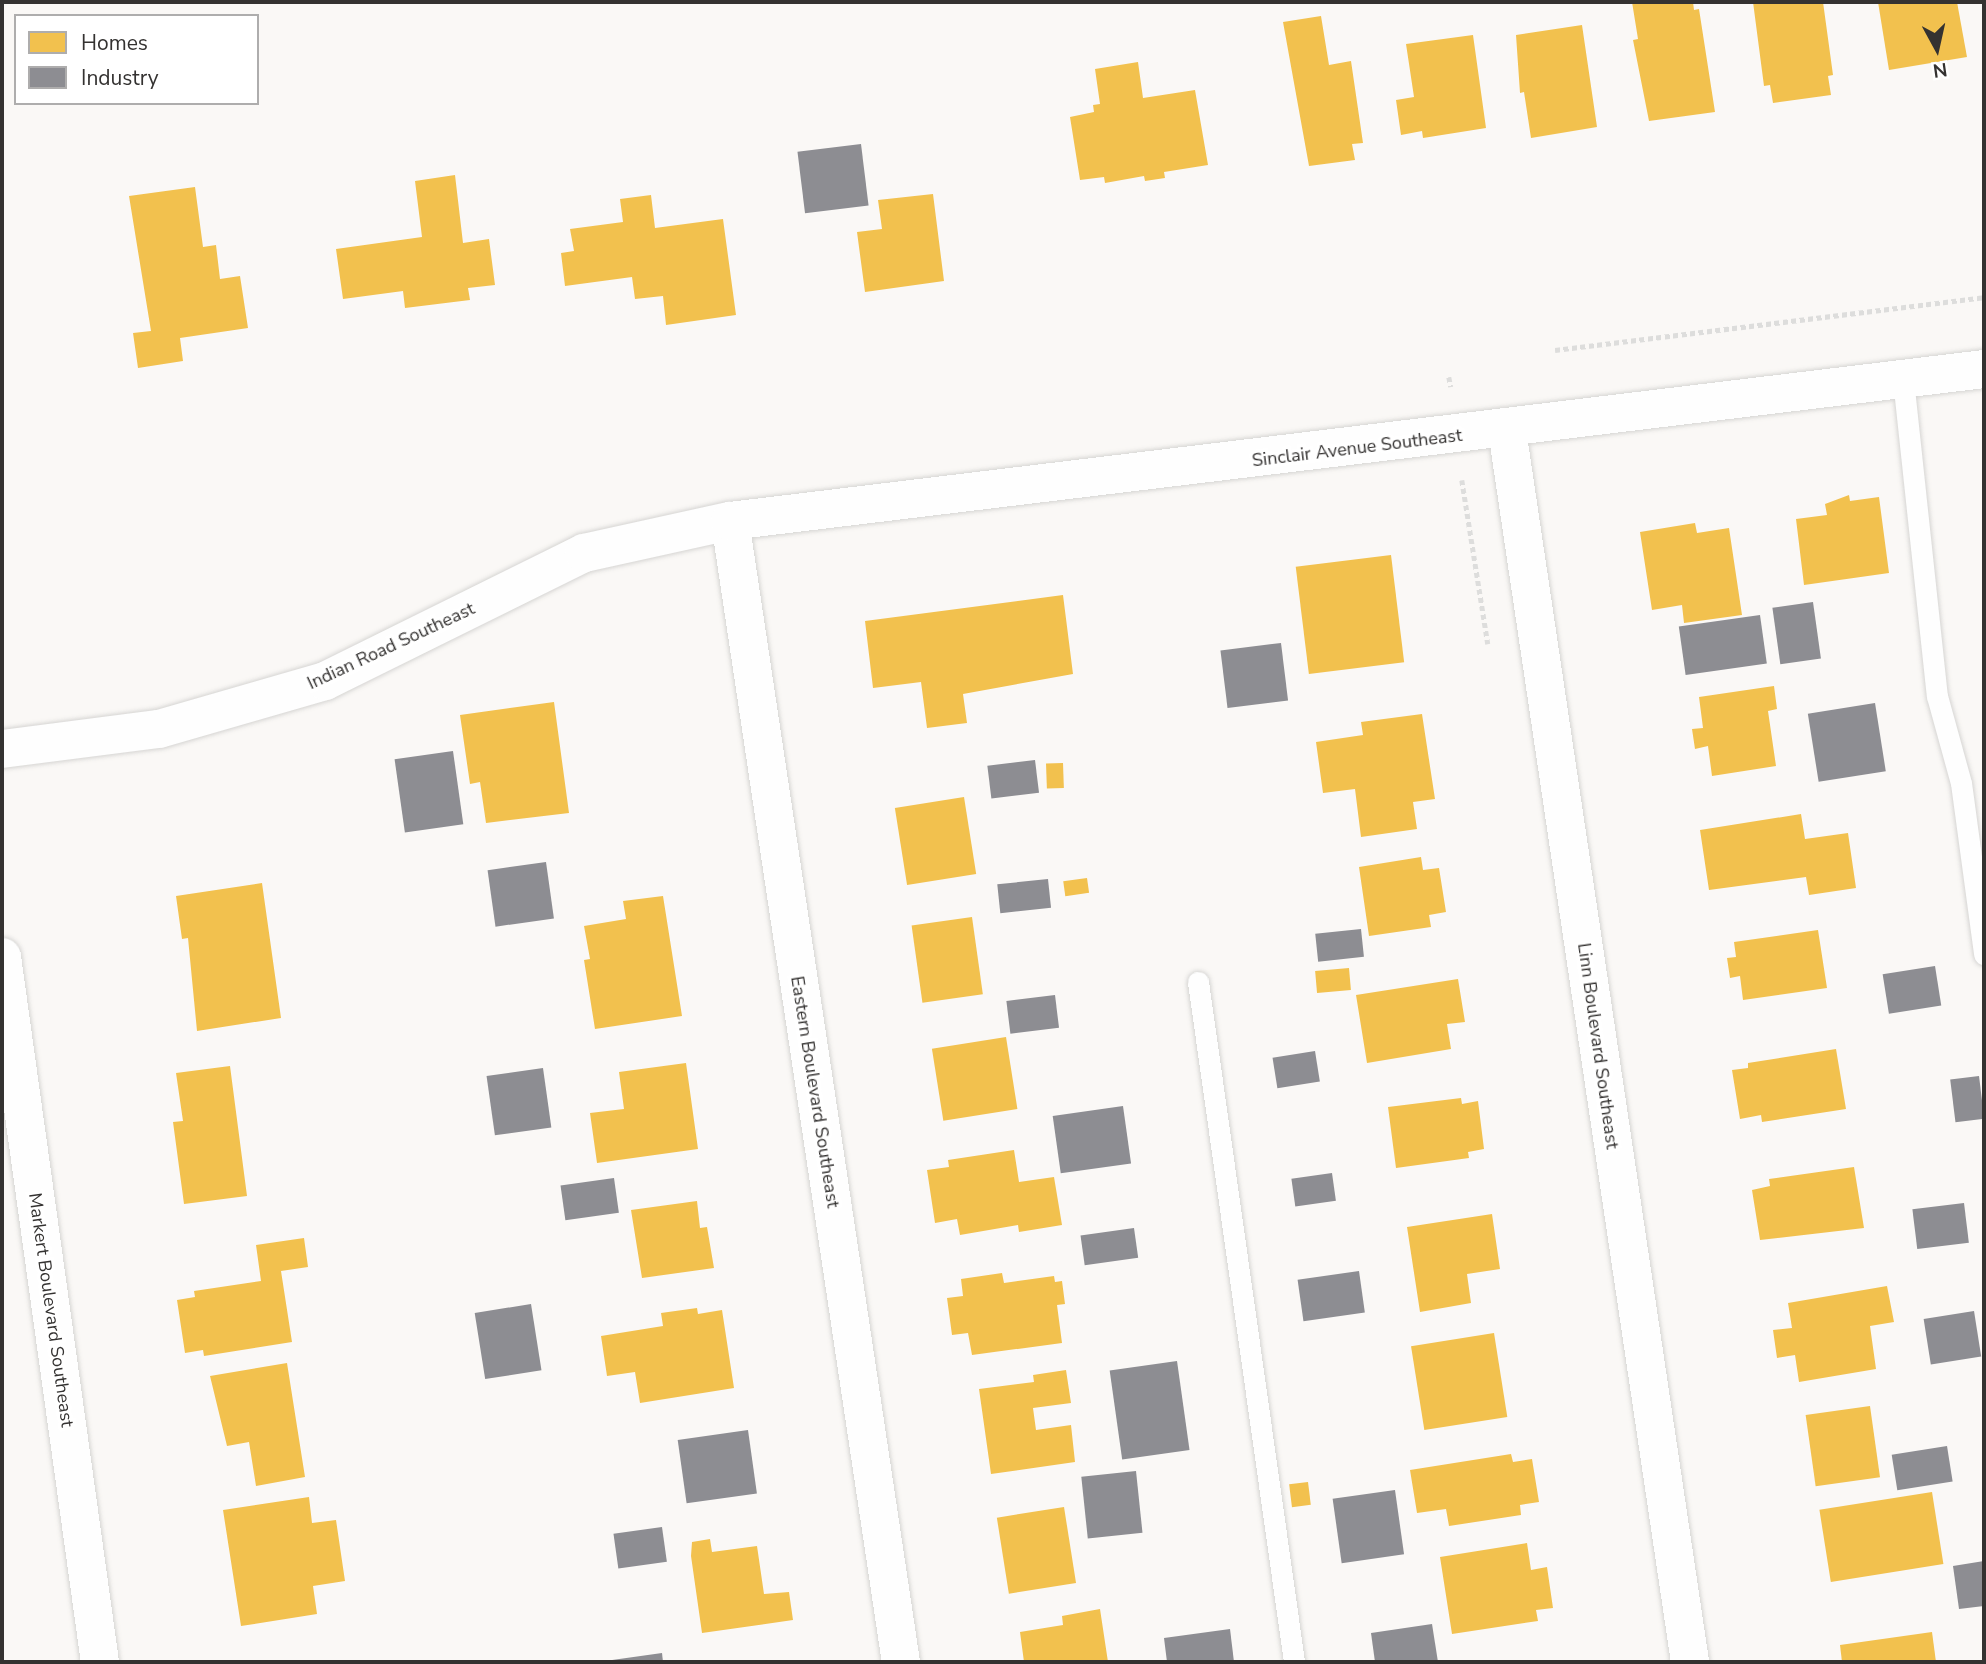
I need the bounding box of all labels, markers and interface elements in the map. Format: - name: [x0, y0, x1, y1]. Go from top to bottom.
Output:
- legend: [14, 14, 259, 105]
- north arrow: [1902, 14, 1972, 84]
- text: Homes: [81, 29, 148, 57]
- text: N: [1931, 56, 1949, 84]
- text: Industry: [81, 64, 159, 92]
- street label: Sinclair Avenue Southeast: [1251, 424, 1463, 472]
- street label: Indian Road Southeast: [304, 598, 478, 694]
- street label: Linn Boulevard Southeast: [1573, 942, 1623, 1150]
- street label: Eastern Boulevard Southeast: [786, 975, 844, 1209]
- street label: Markert Boulevard Southeast: [24, 1191, 78, 1429]

